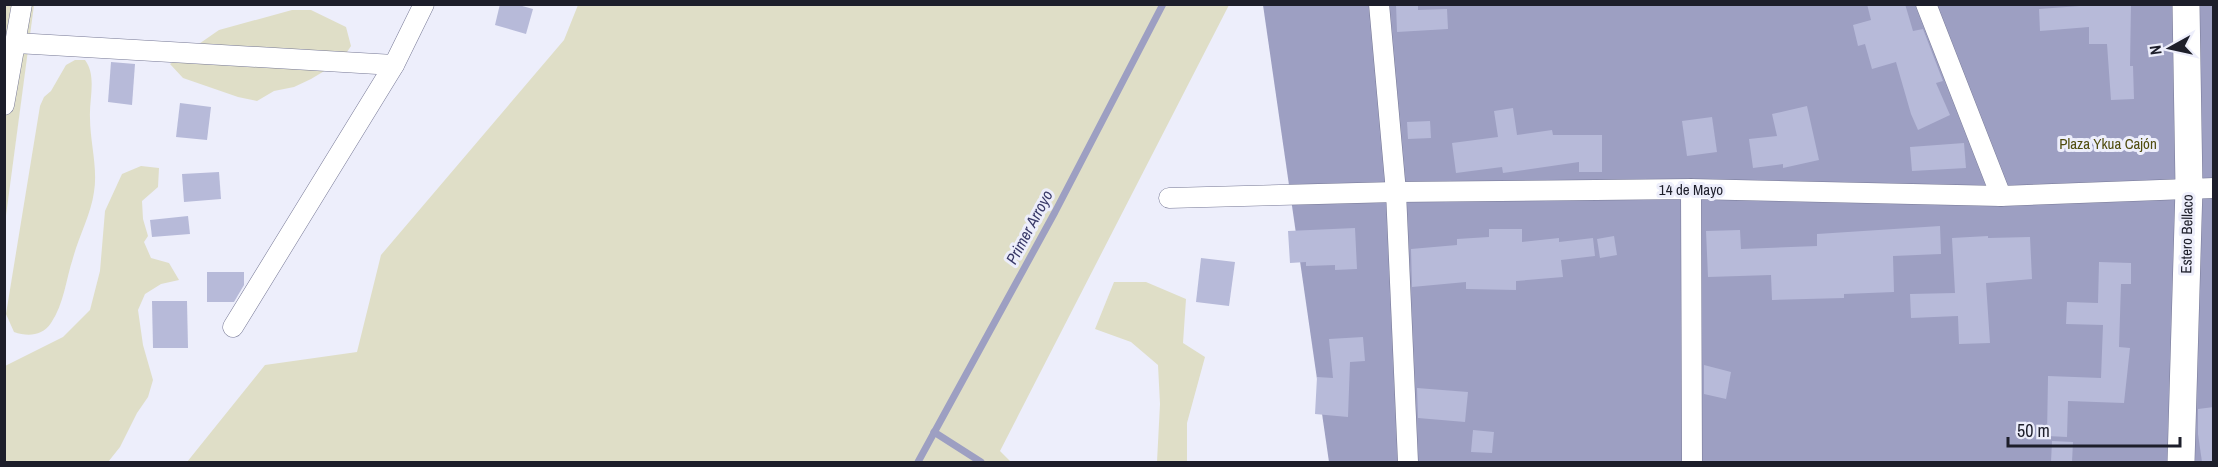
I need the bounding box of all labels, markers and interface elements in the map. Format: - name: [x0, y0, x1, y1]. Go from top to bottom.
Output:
- north arrow: [2140, 18, 2200, 78]
- text: N: [2144, 44, 2167, 56]
- park label: Plaza Ykua Cajón: [2059, 133, 2157, 154]
- street label: 14 de Mayo: [1659, 179, 1723, 200]
- water label: Primer Arroyo: [1000, 186, 1058, 268]
- street label: Estero Bellaco: [2175, 194, 2198, 274]
- scale bar: [2008, 410, 2180, 448]
- text: 50 m: [2017, 418, 2050, 443]

